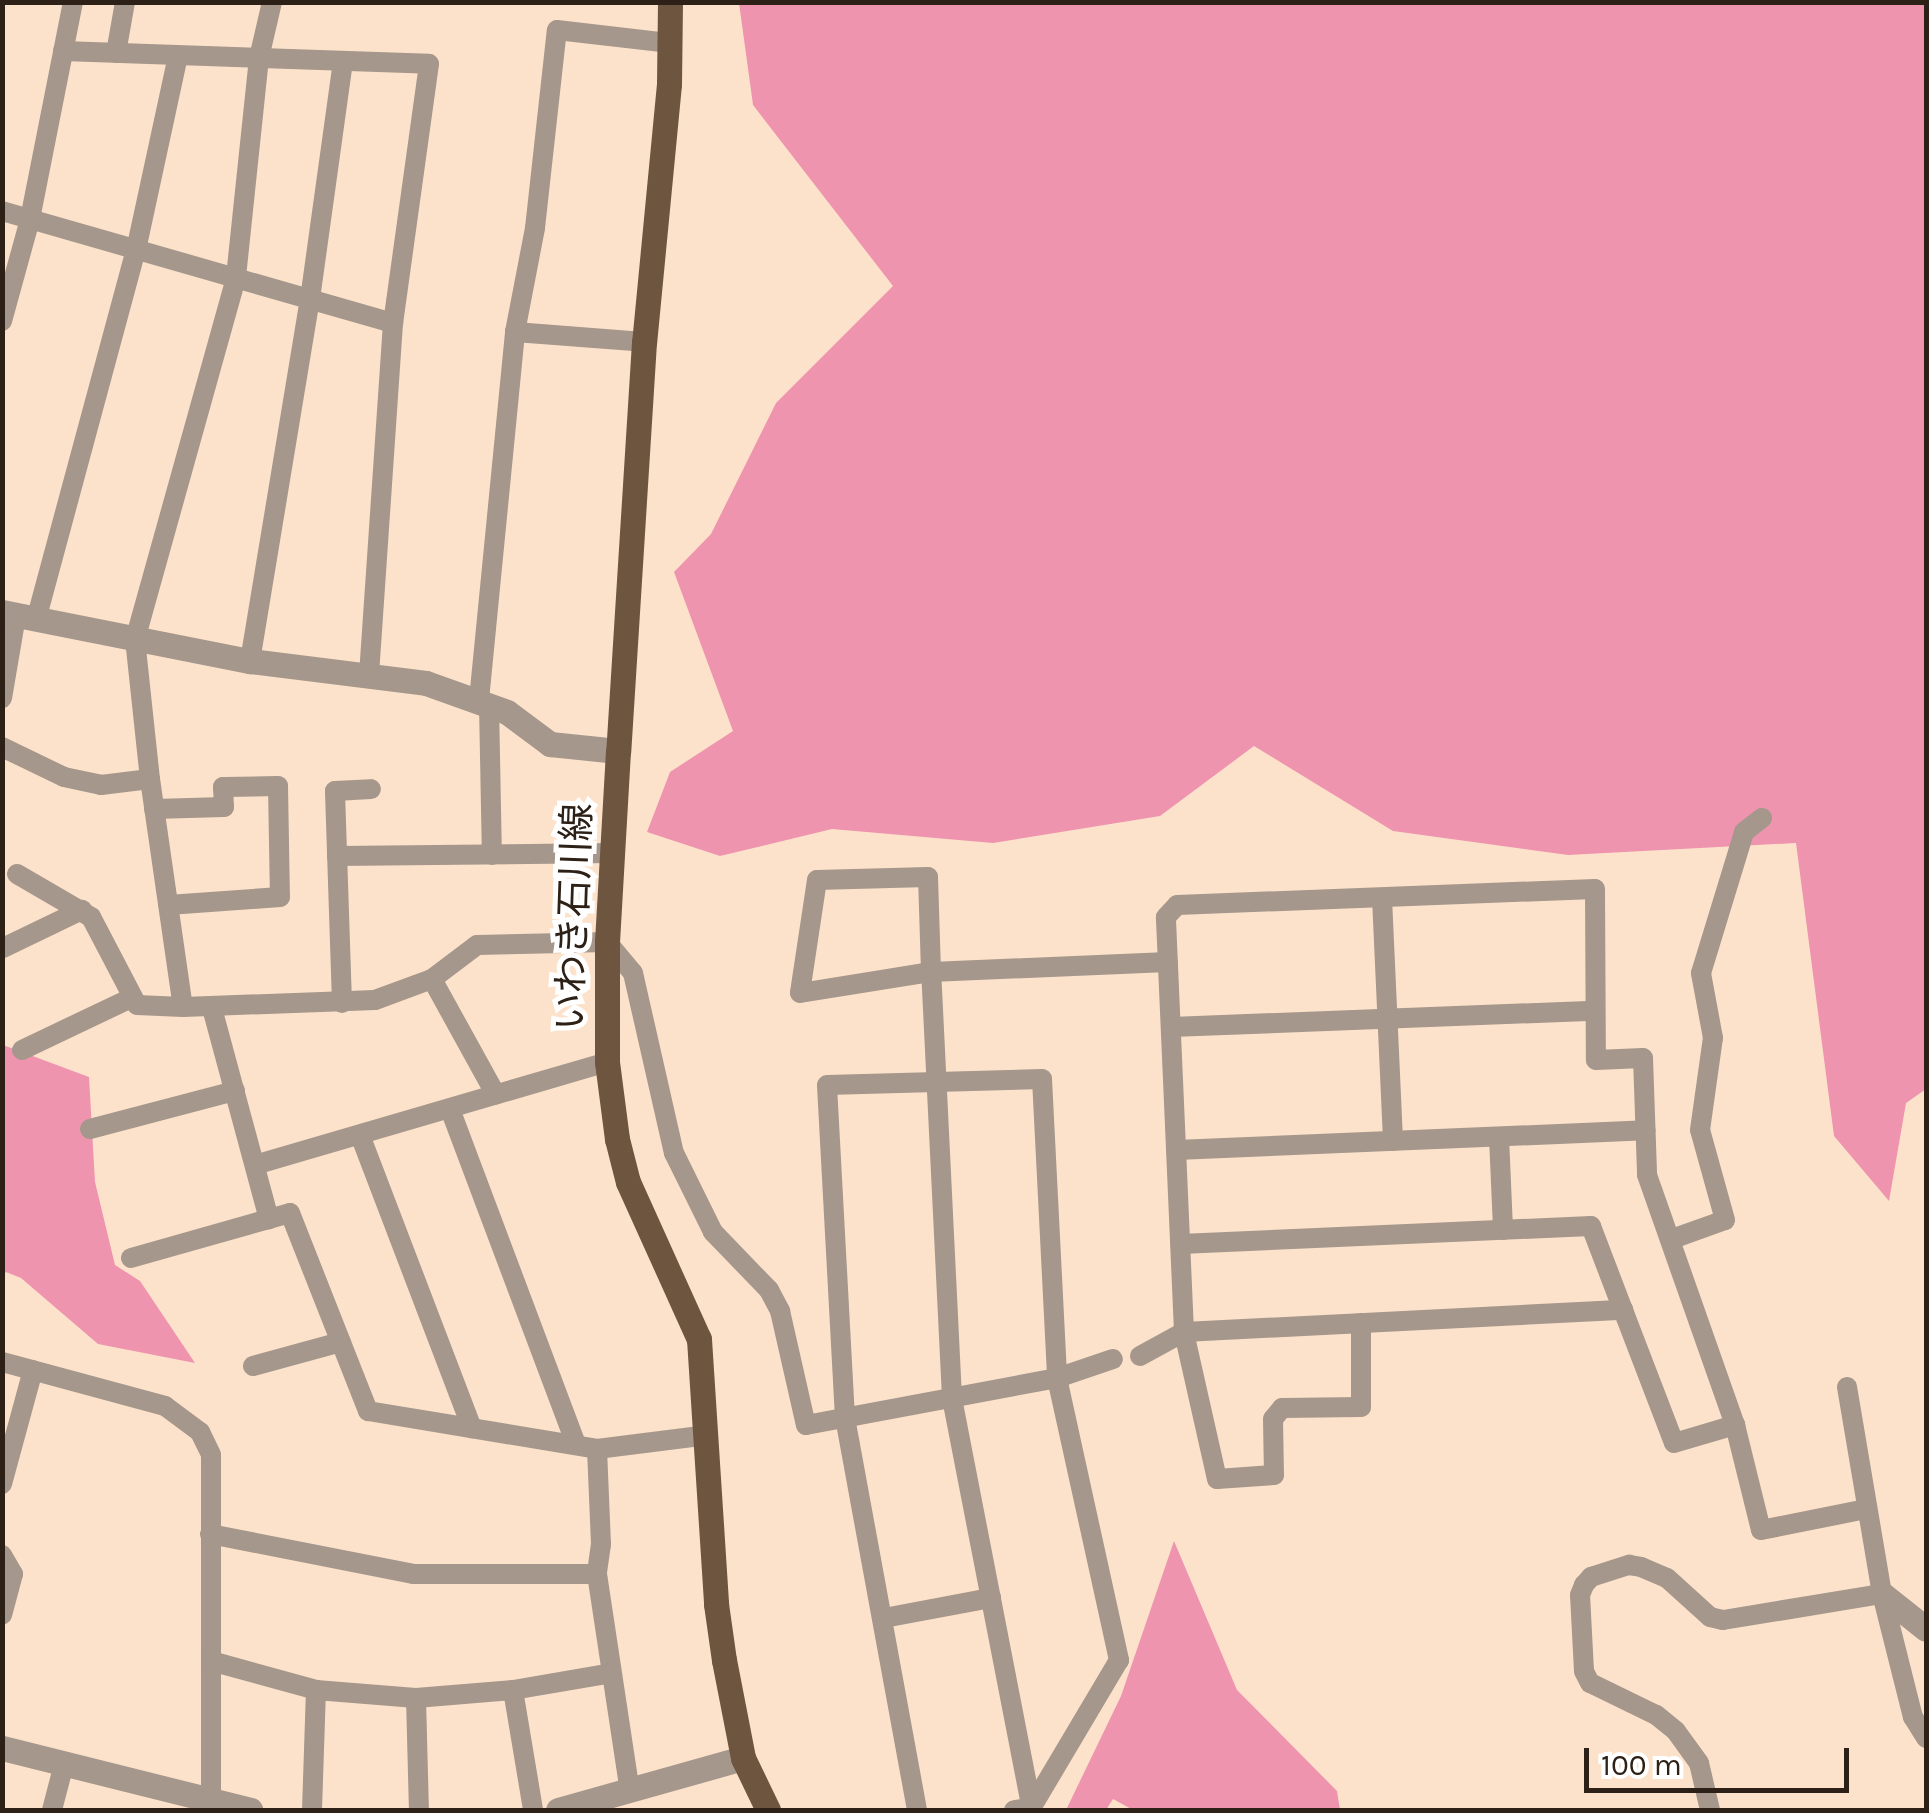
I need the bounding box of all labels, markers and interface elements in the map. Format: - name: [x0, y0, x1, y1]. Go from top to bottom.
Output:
- street label: いわき石川線: [547, 802, 601, 1032]
- scale bar: [1589, 1728, 1854, 1790]
- text: 100 m: [1601, 1747, 1682, 1783]

